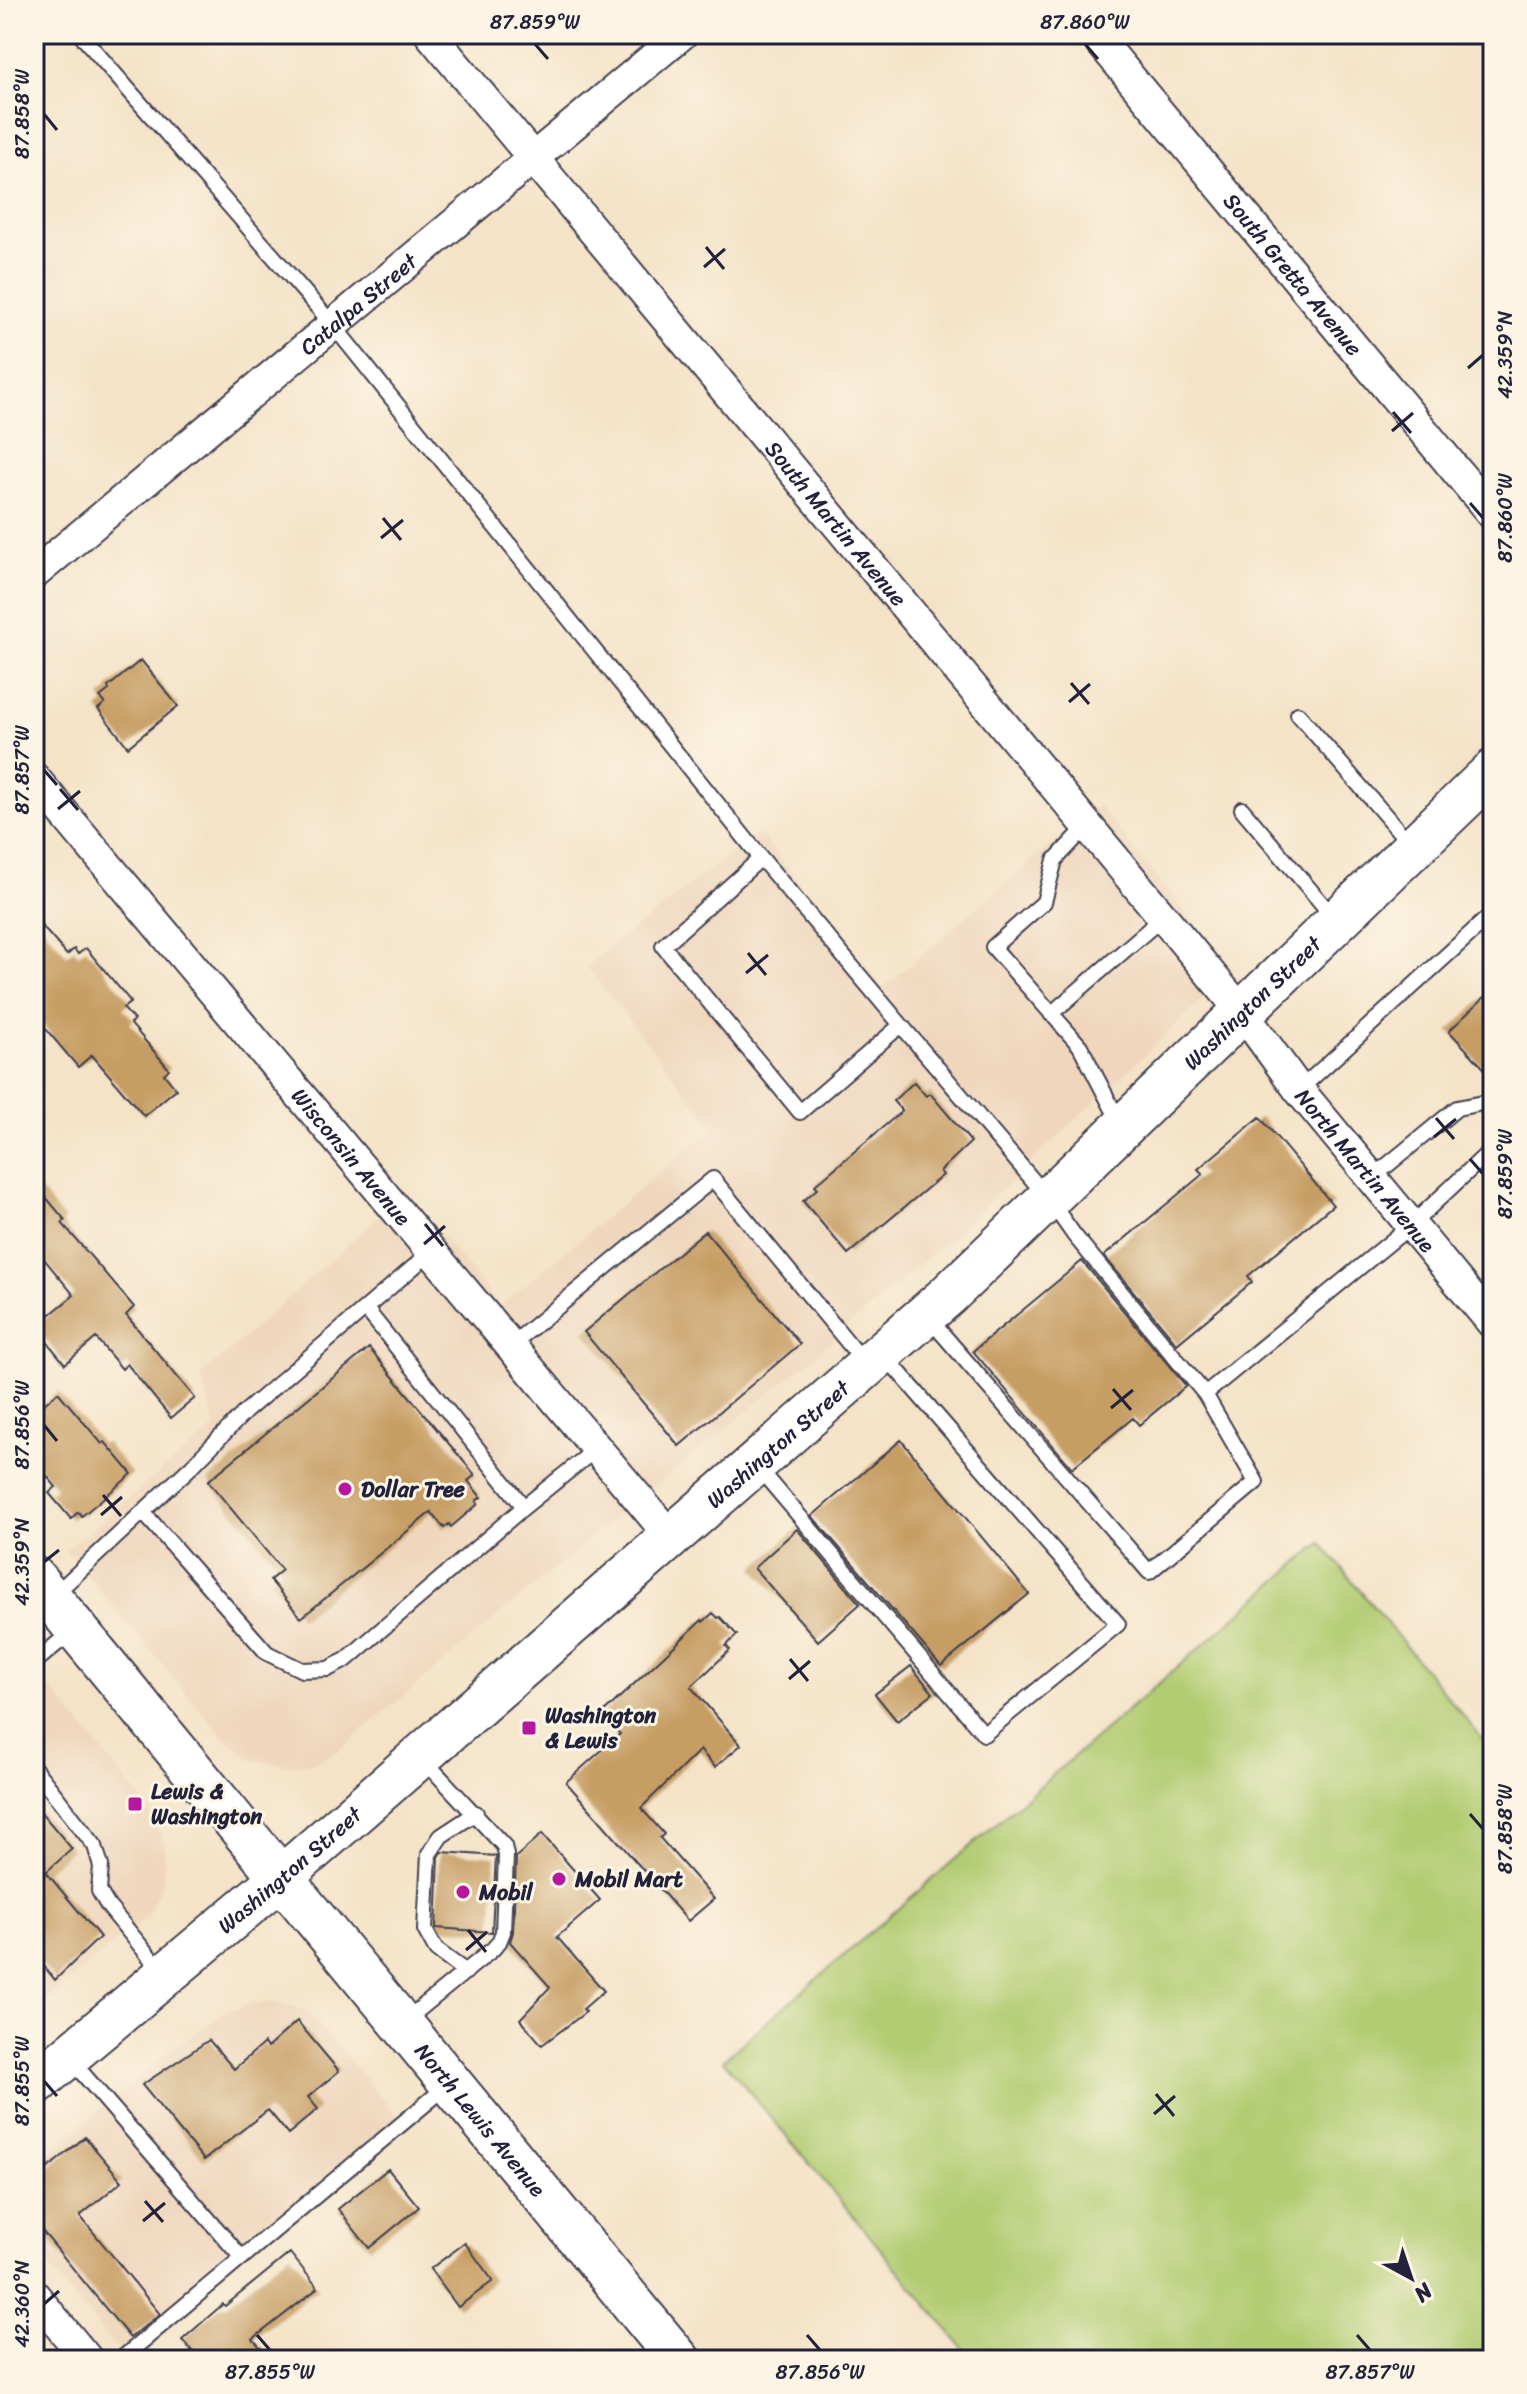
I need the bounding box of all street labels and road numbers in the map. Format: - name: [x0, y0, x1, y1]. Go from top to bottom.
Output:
- street label: South Gretta Avenue: [1213, 184, 1373, 365]
- street label: Catalpa Street: [291, 242, 427, 365]
- street label: South Martin Avenue: [755, 432, 917, 616]
- street label: Washington Street: [1174, 925, 1332, 1080]
- street label: Wisconsin Avenue: [281, 1079, 421, 1235]
- street label: North Martin Avenue: [1285, 1079, 1446, 1262]
- street label: Washington Street: [697, 1369, 860, 1518]
- street label: Washington Street: [208, 1796, 372, 1944]
- street label: North Lewis Avenue: [404, 2034, 556, 2206]

